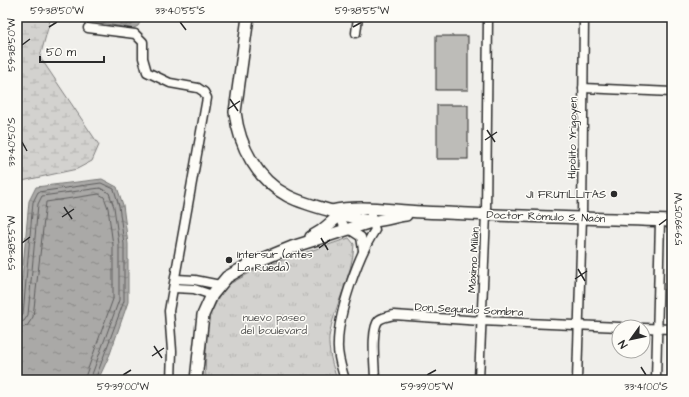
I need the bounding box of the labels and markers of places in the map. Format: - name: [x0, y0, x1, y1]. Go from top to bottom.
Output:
- place label: JI FRUTILLITAS: [526, 187, 606, 202]
- marker: JI FRUTILLITAS: [609, 189, 619, 199]
- place label: Intersur (antes La Rueda): [237, 247, 313, 275]
- marker: Intersur (antes La Rueda): [224, 255, 234, 265]

